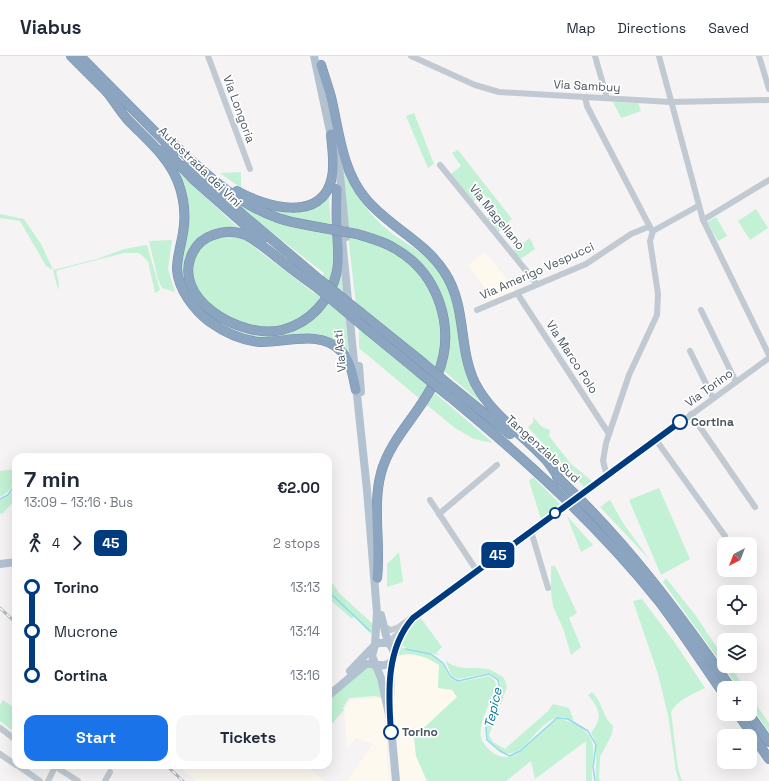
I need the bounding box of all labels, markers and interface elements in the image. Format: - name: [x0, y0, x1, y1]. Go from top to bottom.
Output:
- text: Viabus: [20, 15, 82, 40]
- text: Map: [566, 19, 596, 37]
- text: Directions: [618, 19, 686, 37]
- text: Saved: [708, 19, 749, 37]
- street label: Via Longoria: [219, 73, 259, 145]
- street label: Via Sambuy: [553, 76, 621, 96]
- street label: Autostrada dei Vini: [155, 123, 245, 211]
- street label: Via Magellano: [466, 181, 528, 253]
- street label: Via Amerigo Vespucci: [477, 239, 597, 303]
- street label: Via Marco Polo: [542, 317, 602, 397]
- street label: Via Asti: [330, 329, 350, 373]
- street label: Via Torino: [682, 365, 736, 411]
- street label: Tangenziale Sud: [503, 412, 583, 486]
- marker: Cortina: [672, 414, 688, 430]
- place label: Cortina: [691, 414, 734, 430]
- text: 7 min: [24, 465, 80, 493]
- text: €2.00: [277, 478, 320, 497]
- text: 13:09 – 13:16 · Bus: [24, 494, 133, 511]
- unlabelled marker: [549, 507, 561, 519]
- icon: walk: [24, 532, 46, 554]
- icon: forward: [66, 532, 88, 554]
- text: 45: [102, 534, 119, 552]
- text: 4: [52, 535, 60, 552]
- text: 2 stops: [273, 535, 320, 552]
- north arrow: [717, 537, 757, 577]
- map controls: [717, 537, 757, 769]
- line badge: 45: [480, 542, 516, 568]
- text: 45: [489, 546, 507, 564]
- text: Torino: [54, 578, 99, 597]
- text: 13:13: [290, 579, 320, 596]
- button: locate: [717, 585, 757, 625]
- text: Mucrone: [54, 622, 118, 641]
- text: 13:14: [290, 623, 320, 640]
- button: layers: [717, 633, 757, 673]
- text: Cortina: [54, 666, 108, 685]
- text: 13:16: [290, 667, 320, 684]
- button: +: [717, 681, 757, 721]
- water label: Tepice: [480, 685, 506, 730]
- button: Start: [24, 715, 168, 761]
- button: Tickets: [176, 715, 320, 761]
- marker: Torino: [383, 724, 399, 740]
- place label: Torino: [402, 724, 438, 740]
- button: −: [717, 729, 757, 769]

